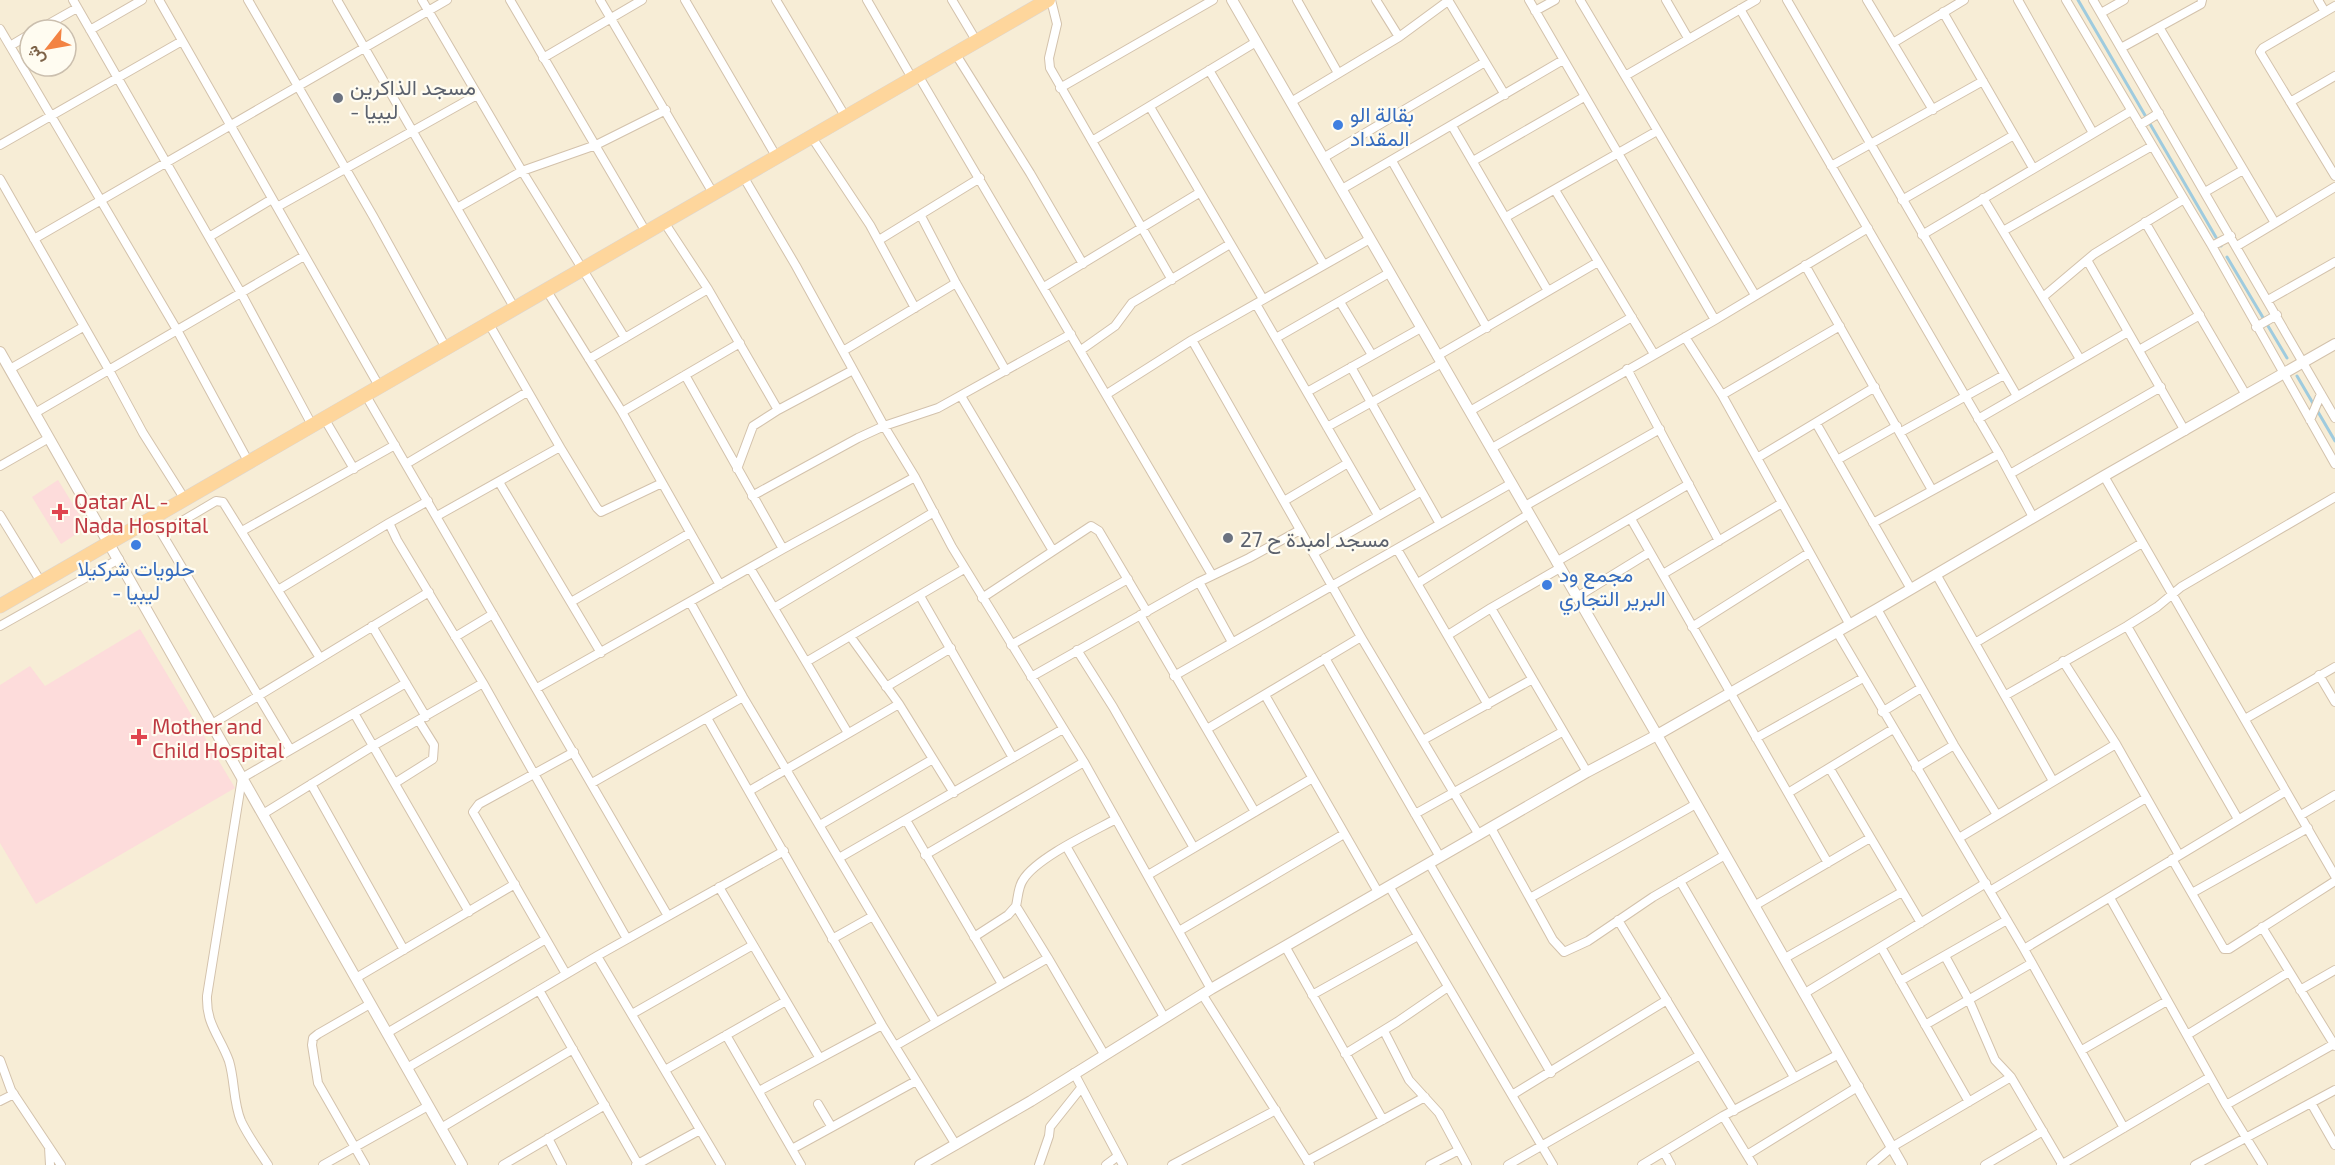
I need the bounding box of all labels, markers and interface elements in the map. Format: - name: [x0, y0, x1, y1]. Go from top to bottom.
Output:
- north arrow: [18, 18, 78, 78]
- text: ش: [22, 42, 49, 69]
- place label: مسجد الذاكرين - ليبيا: [350, 74, 476, 124]
- marker: مسجد الذاكرين - ليبيا: [331, 91, 345, 105]
- place label: بقالة الو المقداد: [1350, 101, 1414, 150]
- marker: بقالة الو المقداد: [1331, 118, 1345, 132]
- place label: Qatar AL - Nada Hospital: [74, 488, 209, 537]
- marker: Qatar AL - Nada Hospital: [51, 503, 69, 521]
- place label: مسجد امبدة ح 27: [1240, 526, 1389, 554]
- marker: مسجد امبدة ح 27: [1221, 531, 1235, 545]
- marker: حلويات شركيلا - ليبيا: [129, 538, 143, 552]
- place label: حلويات شركيلا - ليبيا: [77, 555, 195, 605]
- place label: مجمع ود البرير التجاري: [1559, 561, 1666, 616]
- marker: مجمع ود البرير التجاري: [1540, 578, 1554, 592]
- place label: Mother and Child Hospital: [152, 713, 285, 762]
- marker: Mother and Child Hospital: [130, 728, 148, 746]

